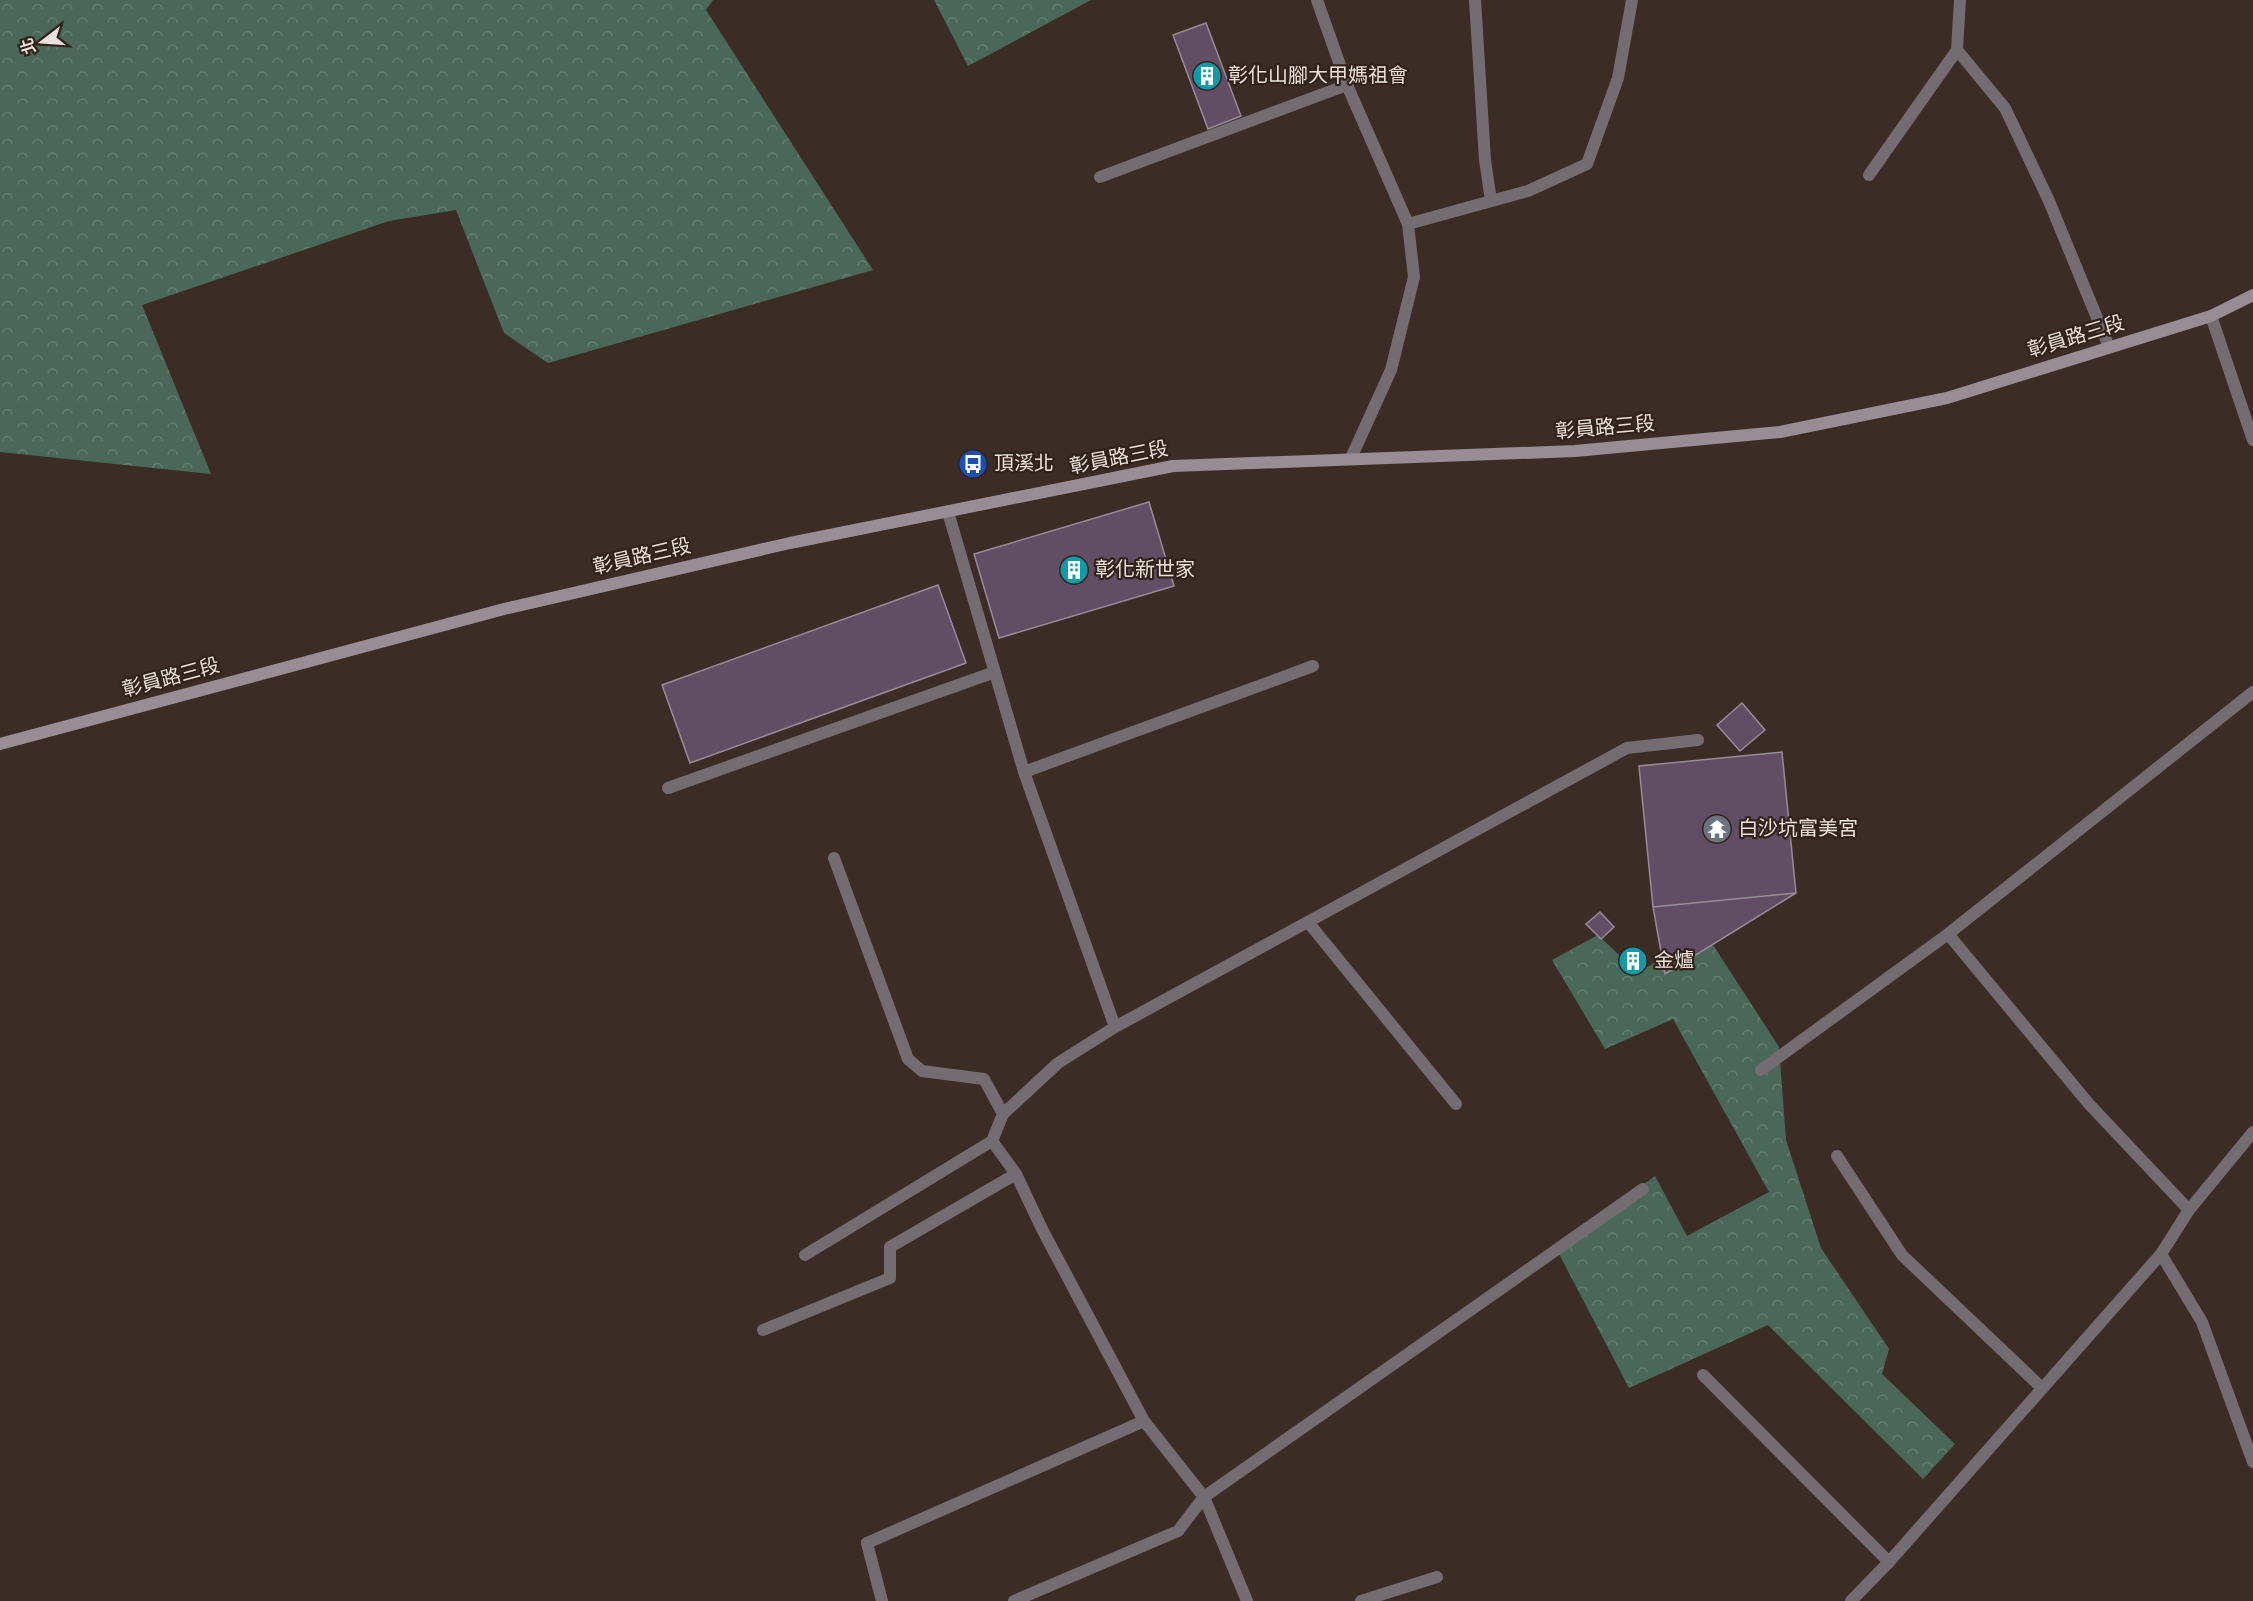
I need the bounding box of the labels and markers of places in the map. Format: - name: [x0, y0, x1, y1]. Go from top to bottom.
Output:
- building icon: 彰化山腳大甲媽祖會: [1191, 60, 1223, 92]
- place label: 彰化山腳大甲媽祖會: [1228, 64, 1408, 88]
- bus stop icon: 頂溪北: [957, 448, 989, 480]
- place label: 頂溪北: [994, 452, 1054, 476]
- building icon: 彰化新世家: [1058, 554, 1090, 586]
- place label: 彰化新世家: [1095, 558, 1195, 582]
- temple icon: 白沙坑富美宮: [1701, 813, 1733, 845]
- place label: 白沙坑富美宮: [1738, 817, 1858, 841]
- building icon: 金爐: [1617, 945, 1649, 977]
- place label: 金爐: [1654, 949, 1694, 973]

